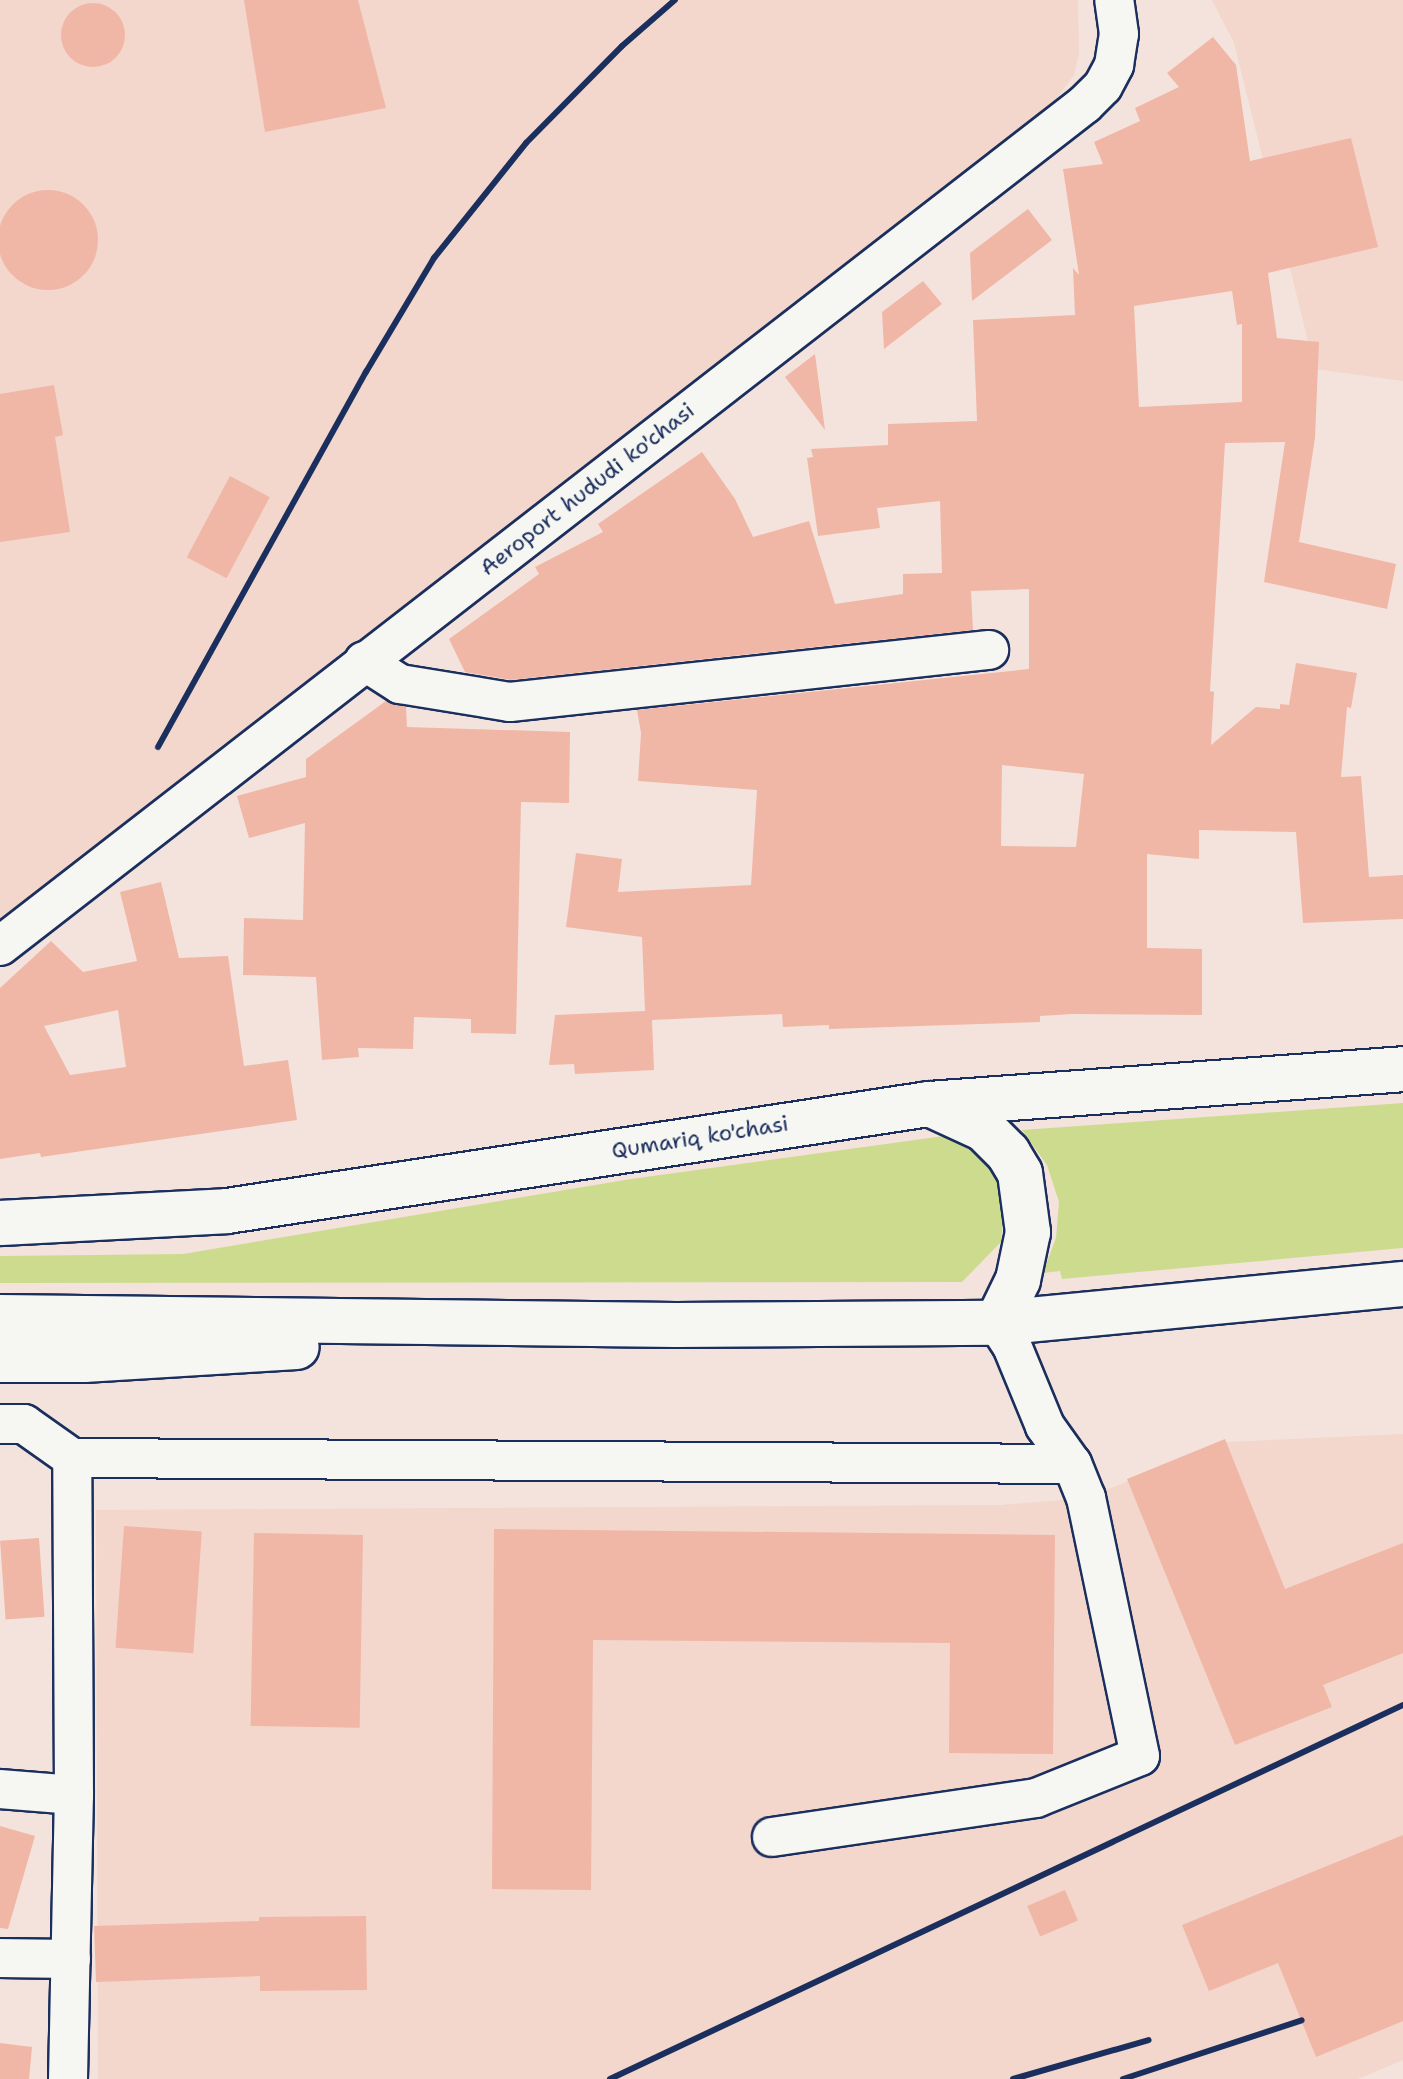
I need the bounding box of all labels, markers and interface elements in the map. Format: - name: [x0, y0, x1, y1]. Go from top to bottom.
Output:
- street label: Aeroport hududi ko'chasi: [474, 397, 700, 581]
- street label: Qumariq ko'chasi: [610, 1110, 790, 1164]

